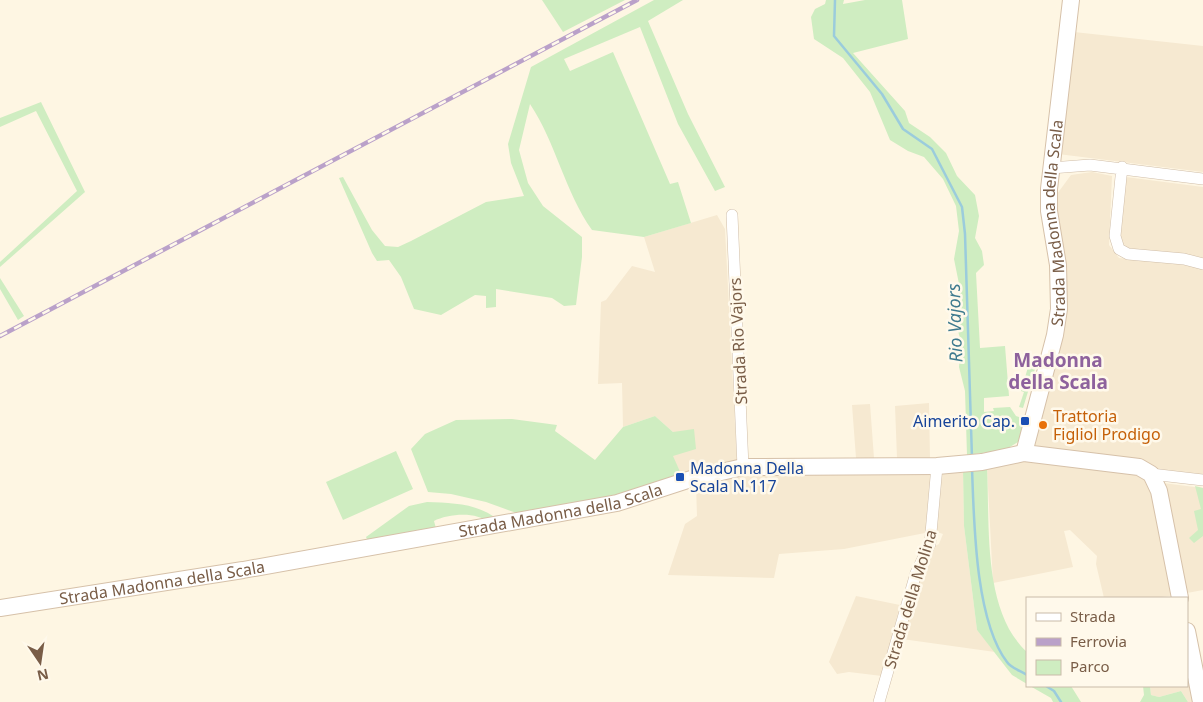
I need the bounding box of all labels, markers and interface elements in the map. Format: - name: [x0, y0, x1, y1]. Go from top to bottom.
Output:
- street label: Strada Madonna della Scala: [1038, 118, 1070, 328]
- street label: Strada Rio Vajors: [724, 277, 752, 405]
- water label: Rio Vajors: [941, 283, 967, 363]
- district label: Madonna della Scala: [1008, 347, 1108, 395]
- place label: Trattoria Figliol Prodigo: [1053, 405, 1161, 445]
- place label: Aimerito Cap.: [913, 410, 1015, 432]
- marker: Aimerito Cap.: [1019, 415, 1031, 427]
- marker: Trattoria Figliol Prodigo: [1037, 419, 1049, 431]
- place label: Madonna Della Scala N.117: [690, 457, 804, 497]
- marker: Madonna Della Scala N.117: [674, 471, 686, 483]
- street label: Strada Madonna della Scala: [457, 478, 665, 542]
- street label: Strada della Molina: [878, 527, 942, 671]
- street label: Strada Madonna della Scala: [58, 555, 267, 610]
- legend: [1026, 597, 1188, 687]
- text: Strada: [1070, 606, 1116, 626]
- text: Ferrovia: [1070, 631, 1127, 651]
- north arrow: [15, 637, 65, 687]
- text: Parco: [1070, 656, 1110, 676]
- text: N: [35, 665, 51, 686]

